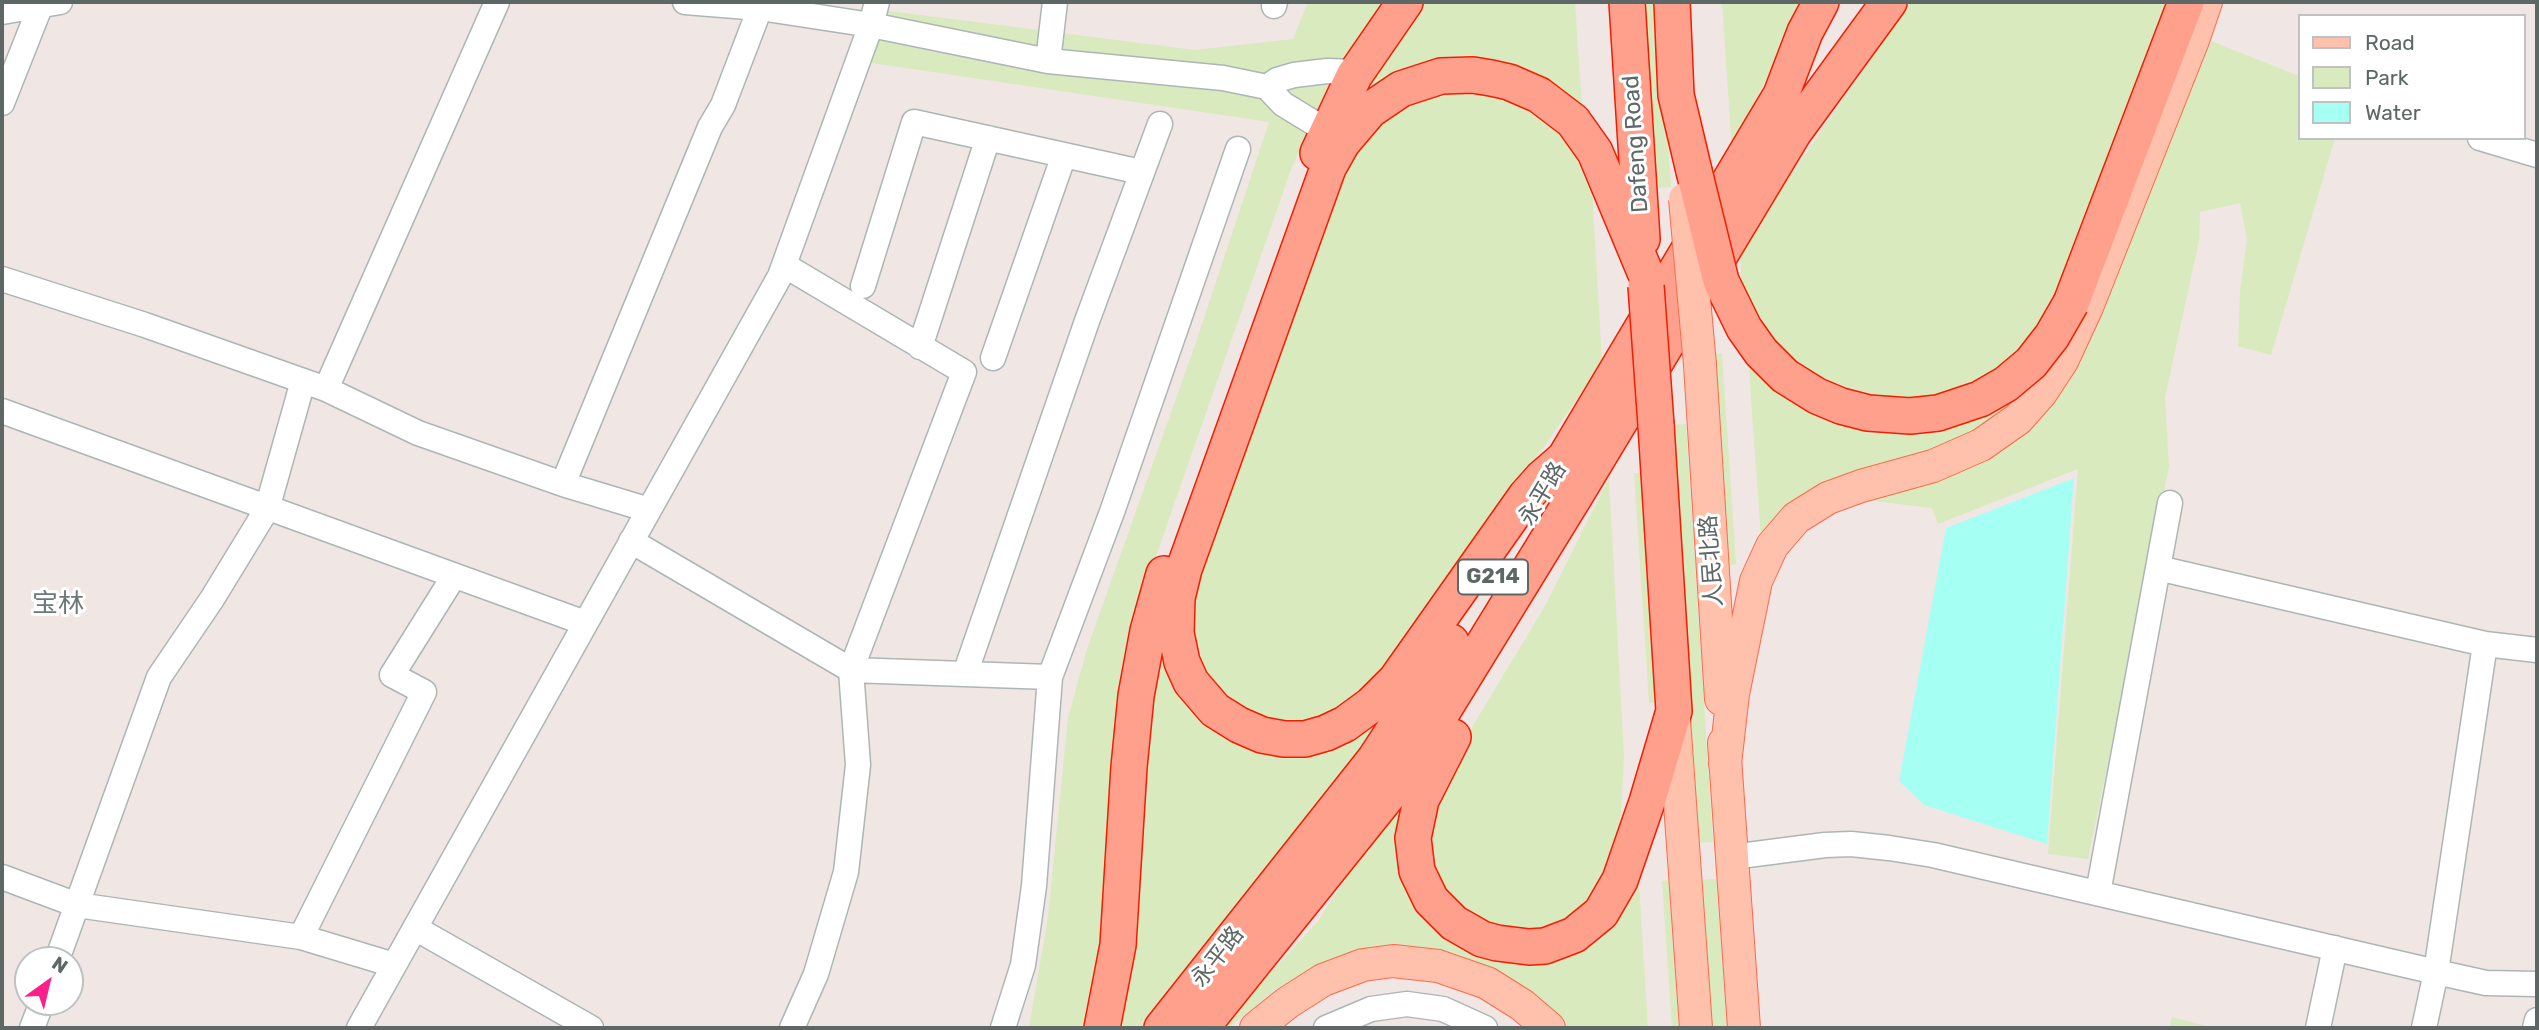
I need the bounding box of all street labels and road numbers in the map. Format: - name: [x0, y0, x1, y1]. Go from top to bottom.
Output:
- street label: Dafeng Road: [1617, 74, 1655, 214]
- street label: 永平路: [1513, 457, 1573, 531]
- street label: 人民北路: [1695, 514, 1729, 608]
- road number: G214: [1458, 560, 1528, 594]
- street label: 永平路: [1186, 921, 1250, 993]

